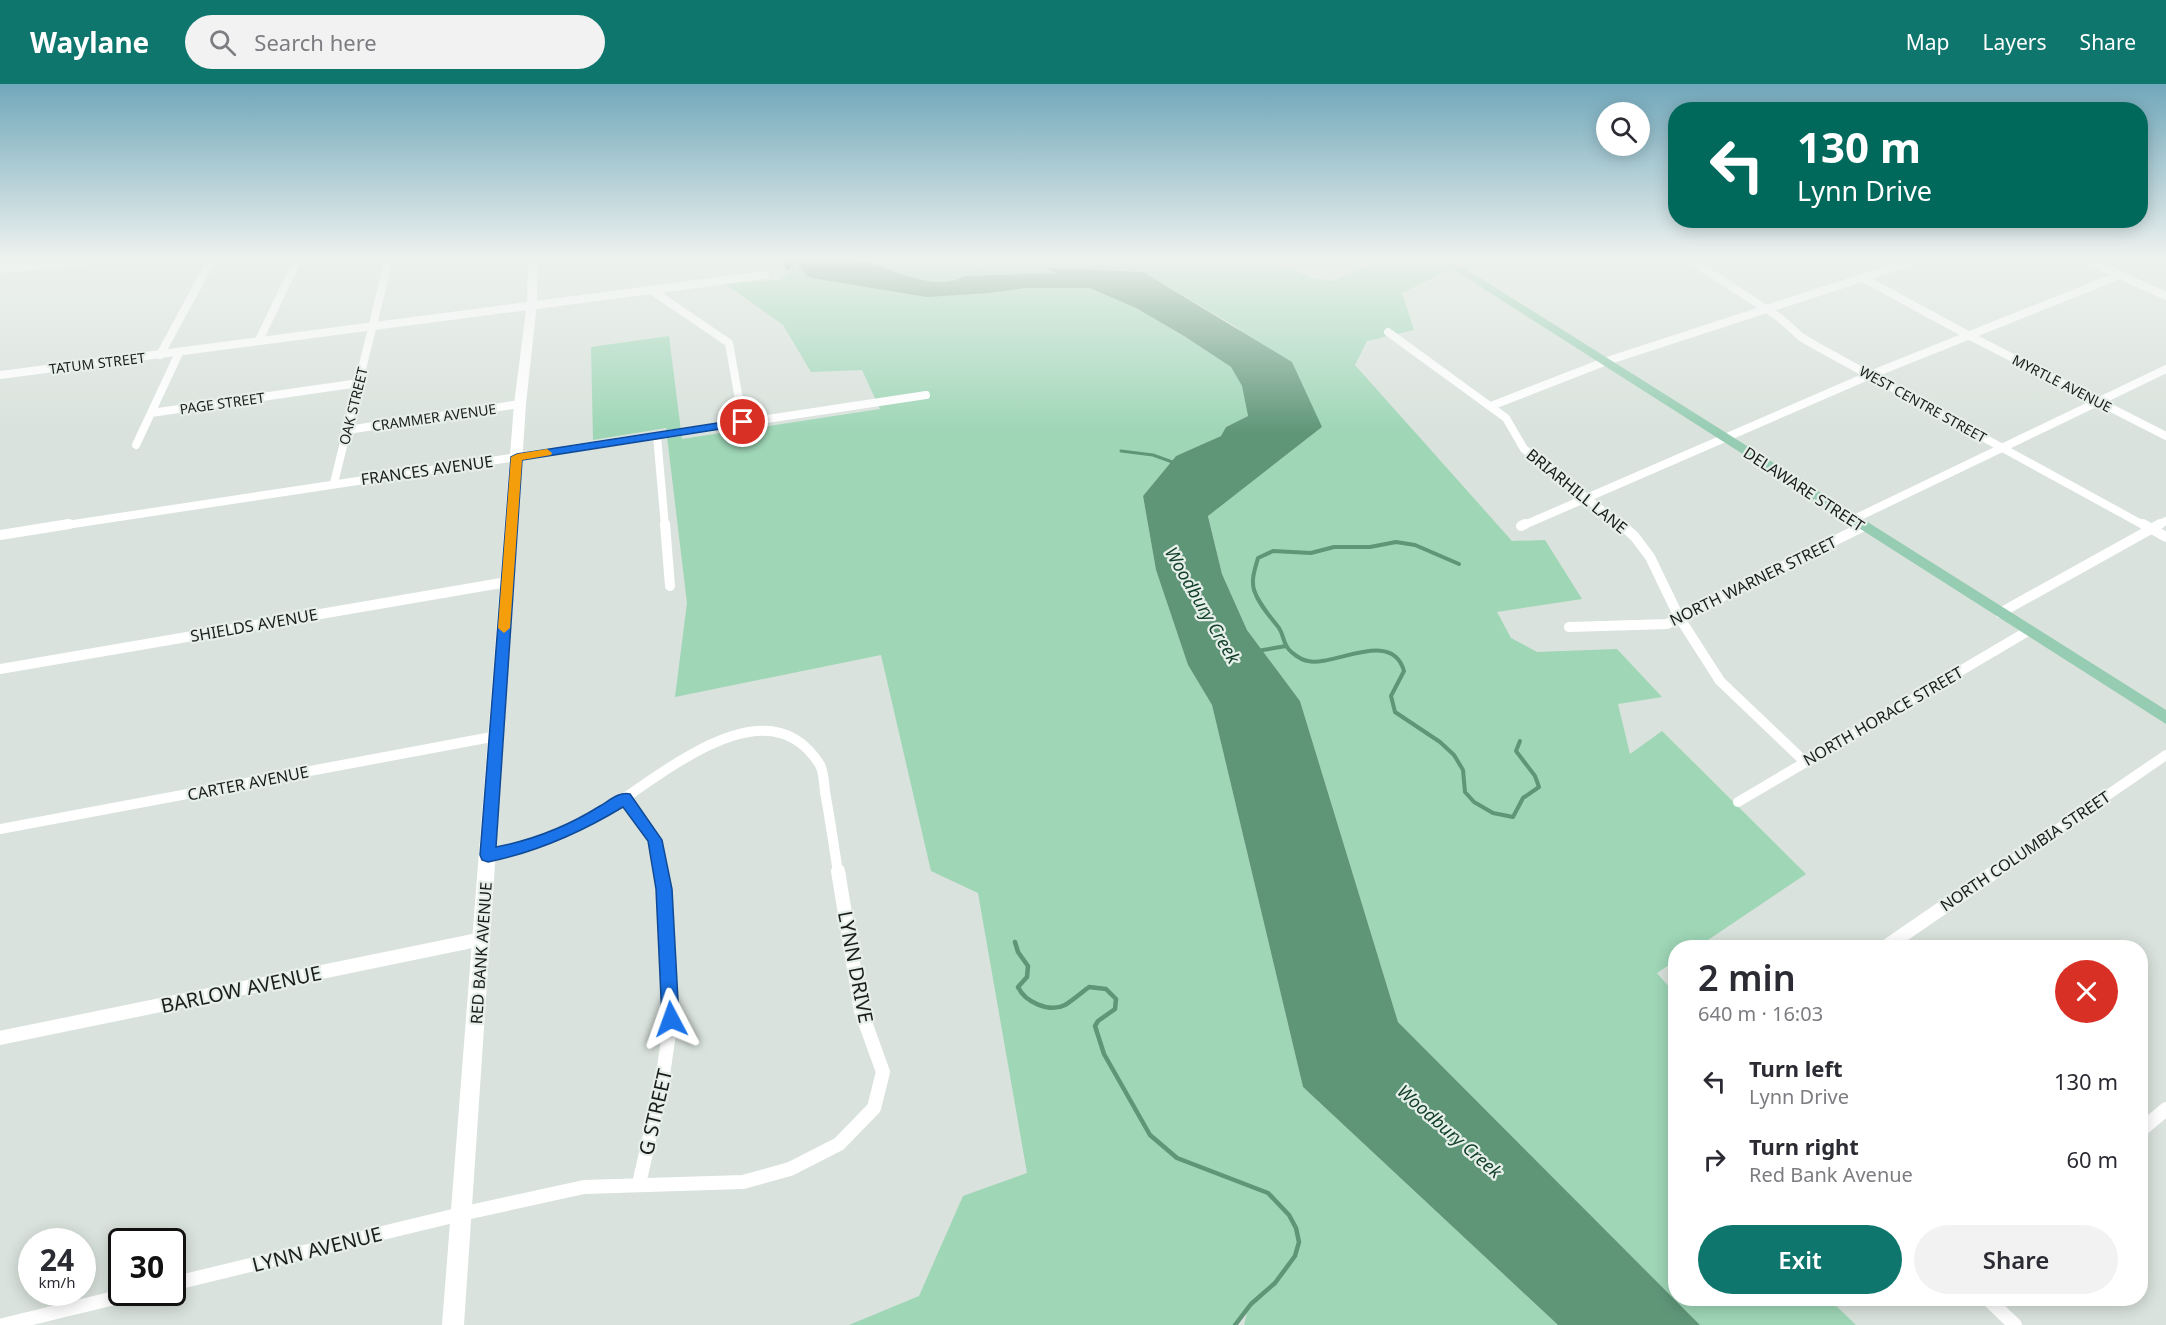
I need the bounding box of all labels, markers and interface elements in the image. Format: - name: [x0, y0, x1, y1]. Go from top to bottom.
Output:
- search box: [185, 15, 605, 69]
- text: Waylane: [30, 23, 149, 61]
- icon: search: [206, 26, 239, 59]
- text: Search here: [254, 27, 377, 57]
- text: Map: [1906, 28, 1950, 56]
- text: Layers: [1983, 28, 2047, 56]
- text: Share: [2080, 28, 2136, 56]
- map controls: [1596, 102, 1650, 156]
- button: search: [1596, 102, 1650, 156]
- text: 130 m: [1797, 118, 1921, 175]
- icon: left: [1698, 126, 1776, 204]
- text: Lynn Drive: [1797, 172, 1932, 209]
- street label: TATUM STREET: [48, 348, 146, 378]
- street label: MYRTLE AVENUE: [2009, 350, 2115, 416]
- street label: WEST CENTRE STREET: [1856, 361, 1990, 447]
- street label: OAK STREET: [334, 365, 372, 447]
- street label: PAGE STREET: [178, 388, 266, 418]
- pin: [717, 396, 768, 447]
- street label: CRAMMER AVENUE: [371, 399, 497, 435]
- icon: arrive: [726, 405, 759, 438]
- street label: DELAWARE STREET: [1739, 442, 1869, 536]
- street label: BRIARHILL LANE: [1522, 443, 1632, 539]
- street label: FRANCES AVENUE: [359, 450, 495, 490]
- street label: NORTH WARNER STREET: [1666, 531, 1840, 631]
- water label: Woodbury Creek: [1160, 542, 1247, 669]
- street label: SHIELDS AVENUE: [189, 603, 319, 647]
- street label: NORTH HORACE STREET: [1799, 661, 1967, 771]
- street label: CARTER AVENUE: [186, 760, 310, 806]
- street label: NORTH COLUMBIA STREET: [1936, 786, 2114, 916]
- street label: RED BANK AVENUE: [465, 881, 497, 1025]
- street label: LYNN DRIVE: [832, 909, 880, 1025]
- text: 2 min: [1698, 953, 1796, 1002]
- street label: BARLOW AVENUE: [158, 959, 324, 1019]
- button: close: [2055, 960, 2118, 1023]
- position arrow: [639, 987, 703, 1051]
- text: 640 m · 16:03: [1698, 1000, 1823, 1027]
- text: Turn left: [1749, 1053, 1843, 1083]
- icon: left: [1698, 1065, 1731, 1098]
- street label: G STREET: [632, 1066, 678, 1158]
- text: 130 m: [2054, 1066, 2118, 1096]
- water label: Woodbury Creek: [1393, 1079, 1508, 1184]
- text: Lynn Drive: [1749, 1083, 1849, 1110]
- text: Turn right: [1749, 1131, 1859, 1161]
- icon: right: [1698, 1143, 1731, 1176]
- text: 60 m: [2067, 1144, 2118, 1174]
- text: Red Bank Avenue: [1749, 1161, 1913, 1188]
- street label: LYNN AVENUE: [249, 1220, 385, 1278]
- button: Exit: [1698, 1225, 1902, 1294]
- button: Share: [1914, 1225, 2118, 1294]
- speed limit sign: 30: [108, 1228, 186, 1306]
- text: 24: [40, 1239, 74, 1280]
- text: km/h: [39, 1272, 75, 1292]

